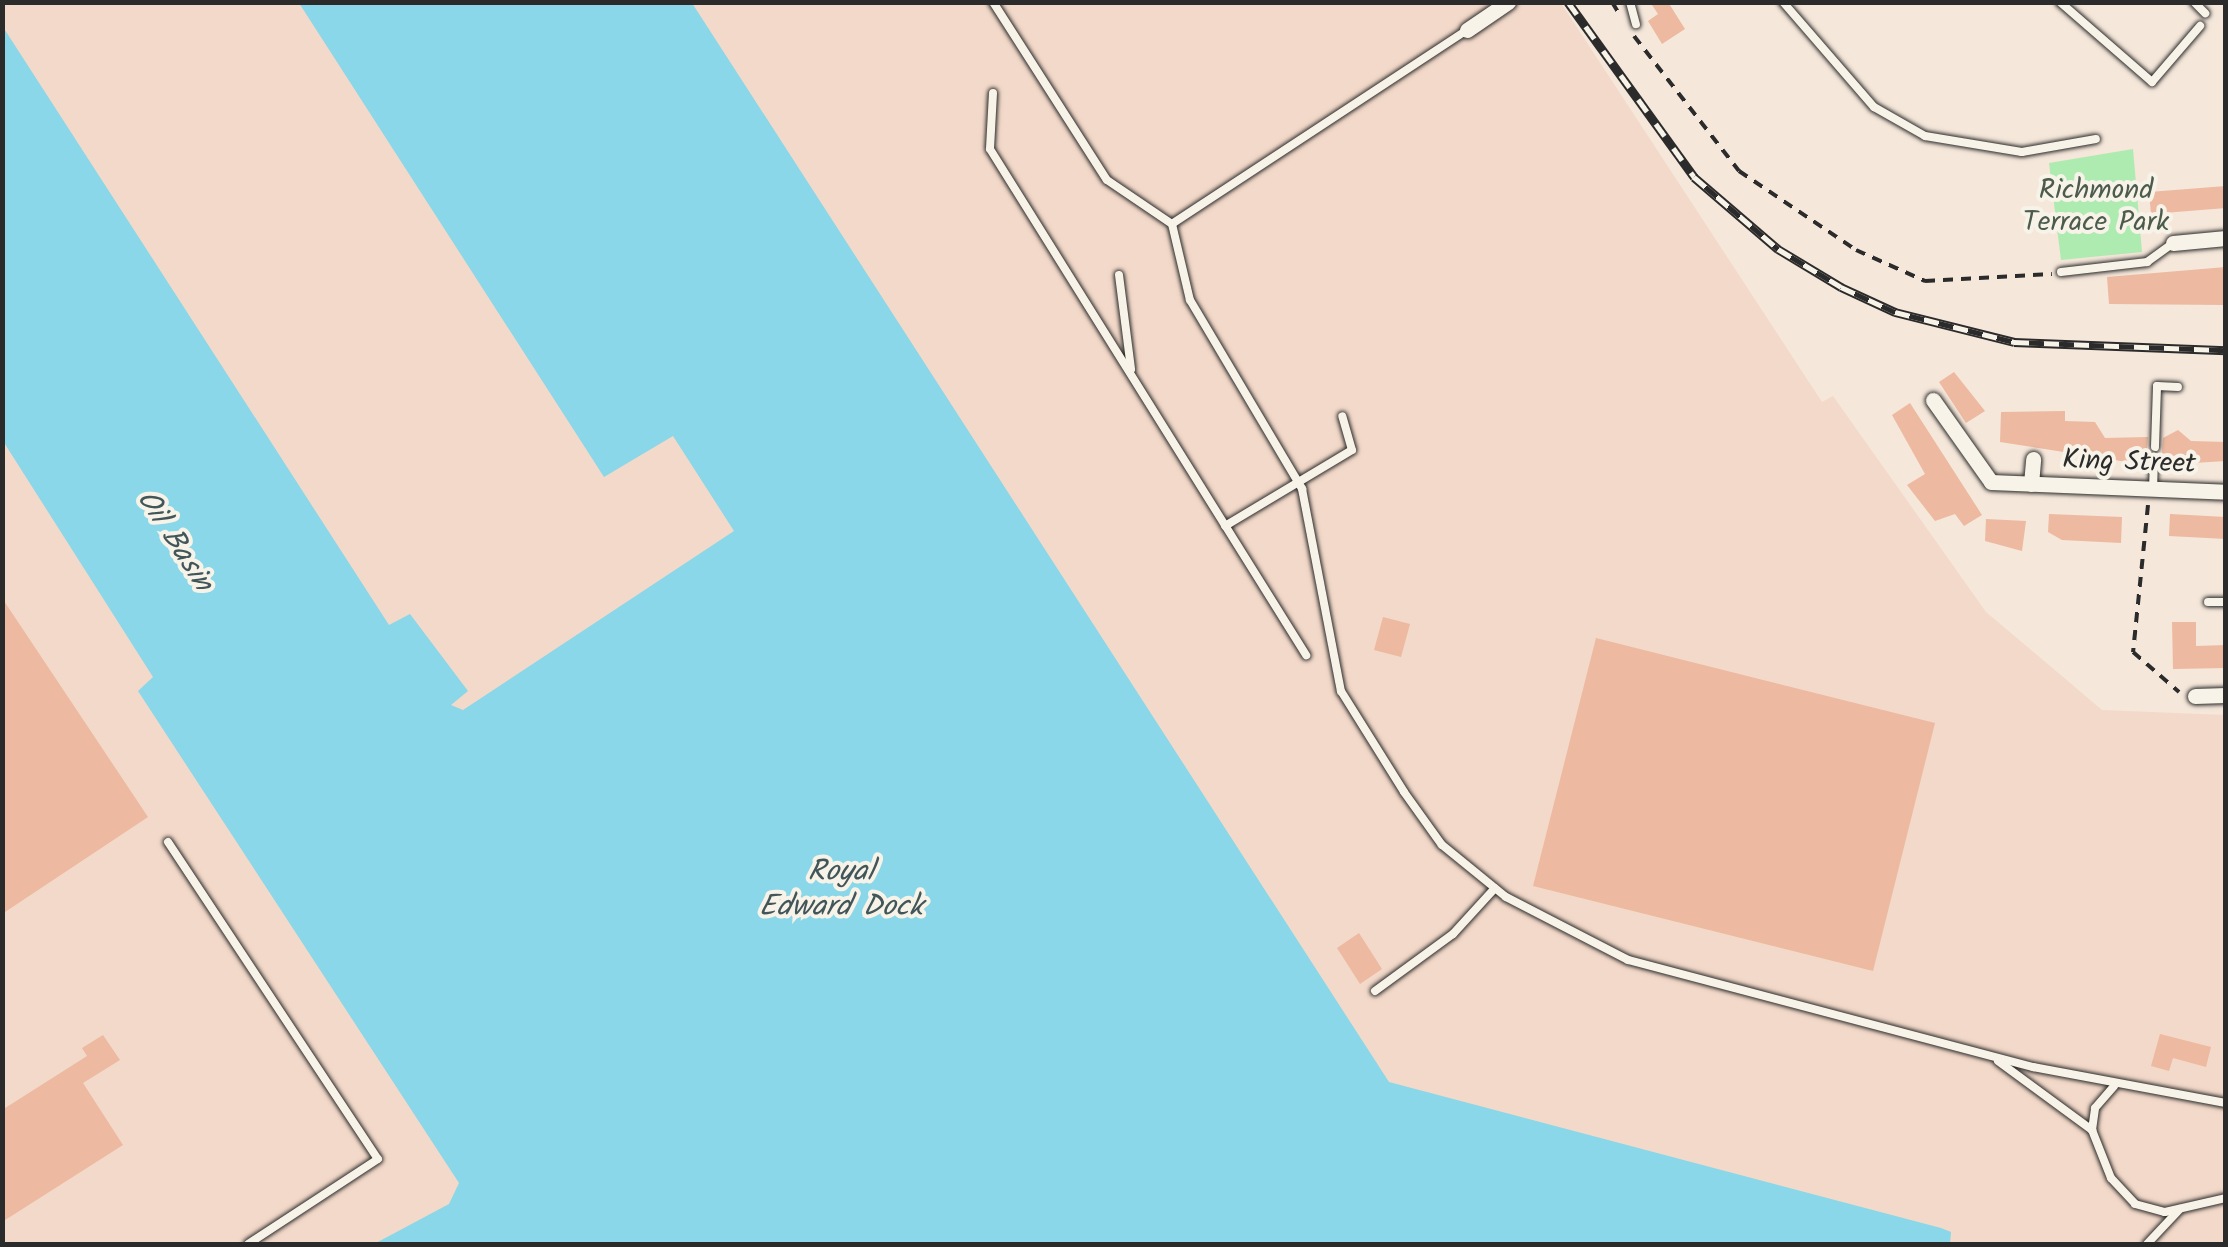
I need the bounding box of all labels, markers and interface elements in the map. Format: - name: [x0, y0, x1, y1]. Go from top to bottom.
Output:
- park label: Richmond Terrace Park: [2023, 174, 2169, 240]
- street label: King Street: [2062, 444, 2196, 482]
- water label: Oil Basin: [128, 483, 220, 599]
- water label: Royal Edward Dock: [759, 854, 923, 924]

